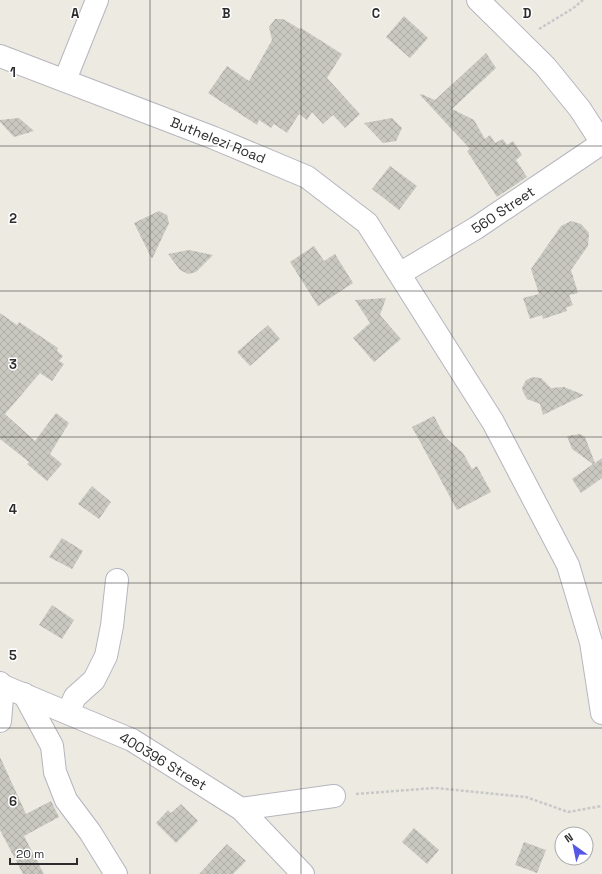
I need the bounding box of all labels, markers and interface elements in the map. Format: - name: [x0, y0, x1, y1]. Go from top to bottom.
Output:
- text: A: [71, 5, 80, 22]
- text: B: [222, 5, 231, 22]
- text: C: [372, 5, 380, 22]
- text: D: [523, 5, 532, 22]
- text: 1: [10, 64, 16, 81]
- street label: Buthelezi Road: [168, 113, 268, 167]
- street label: 560 Street: [468, 182, 538, 238]
- text: 2: [9, 210, 17, 227]
- text: 3: [9, 356, 17, 373]
- text: 4: [9, 501, 17, 518]
- text: 5: [9, 647, 17, 664]
- street label: 400396 Street: [116, 728, 210, 794]
- text: 6: [9, 793, 17, 810]
- north arrow: [554, 826, 594, 866]
- text: N: [562, 830, 575, 845]
- scale bar: [10, 840, 77, 866]
- text: 20 m: [16, 846, 44, 862]

